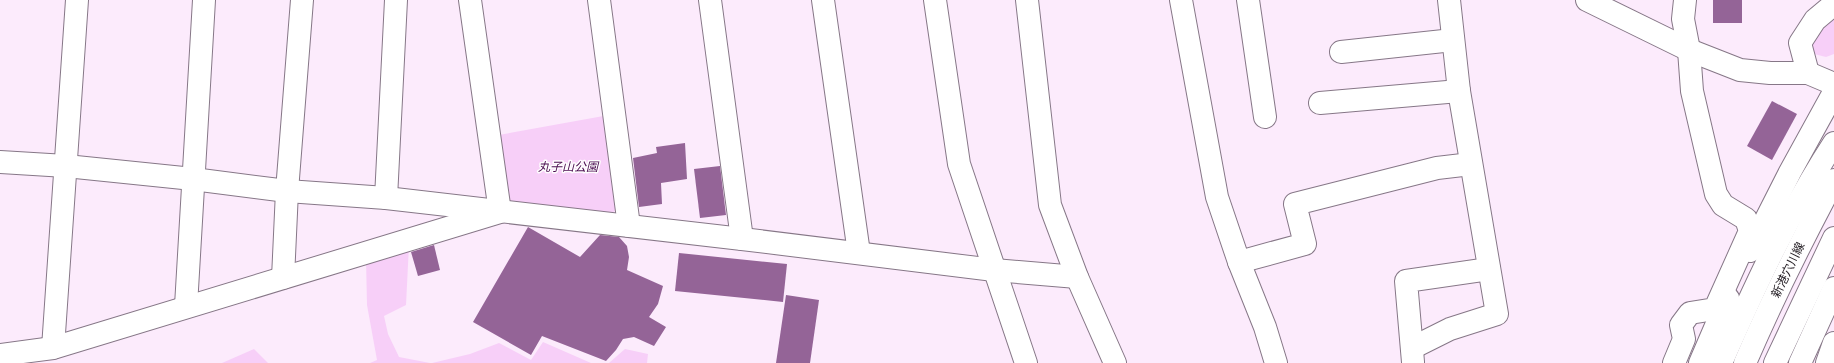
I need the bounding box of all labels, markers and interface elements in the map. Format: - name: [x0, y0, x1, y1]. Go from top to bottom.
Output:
- park label: 丸子山公園: [538, 160, 600, 174]
- street label: 新港穴川線: [1769, 240, 1807, 300]

